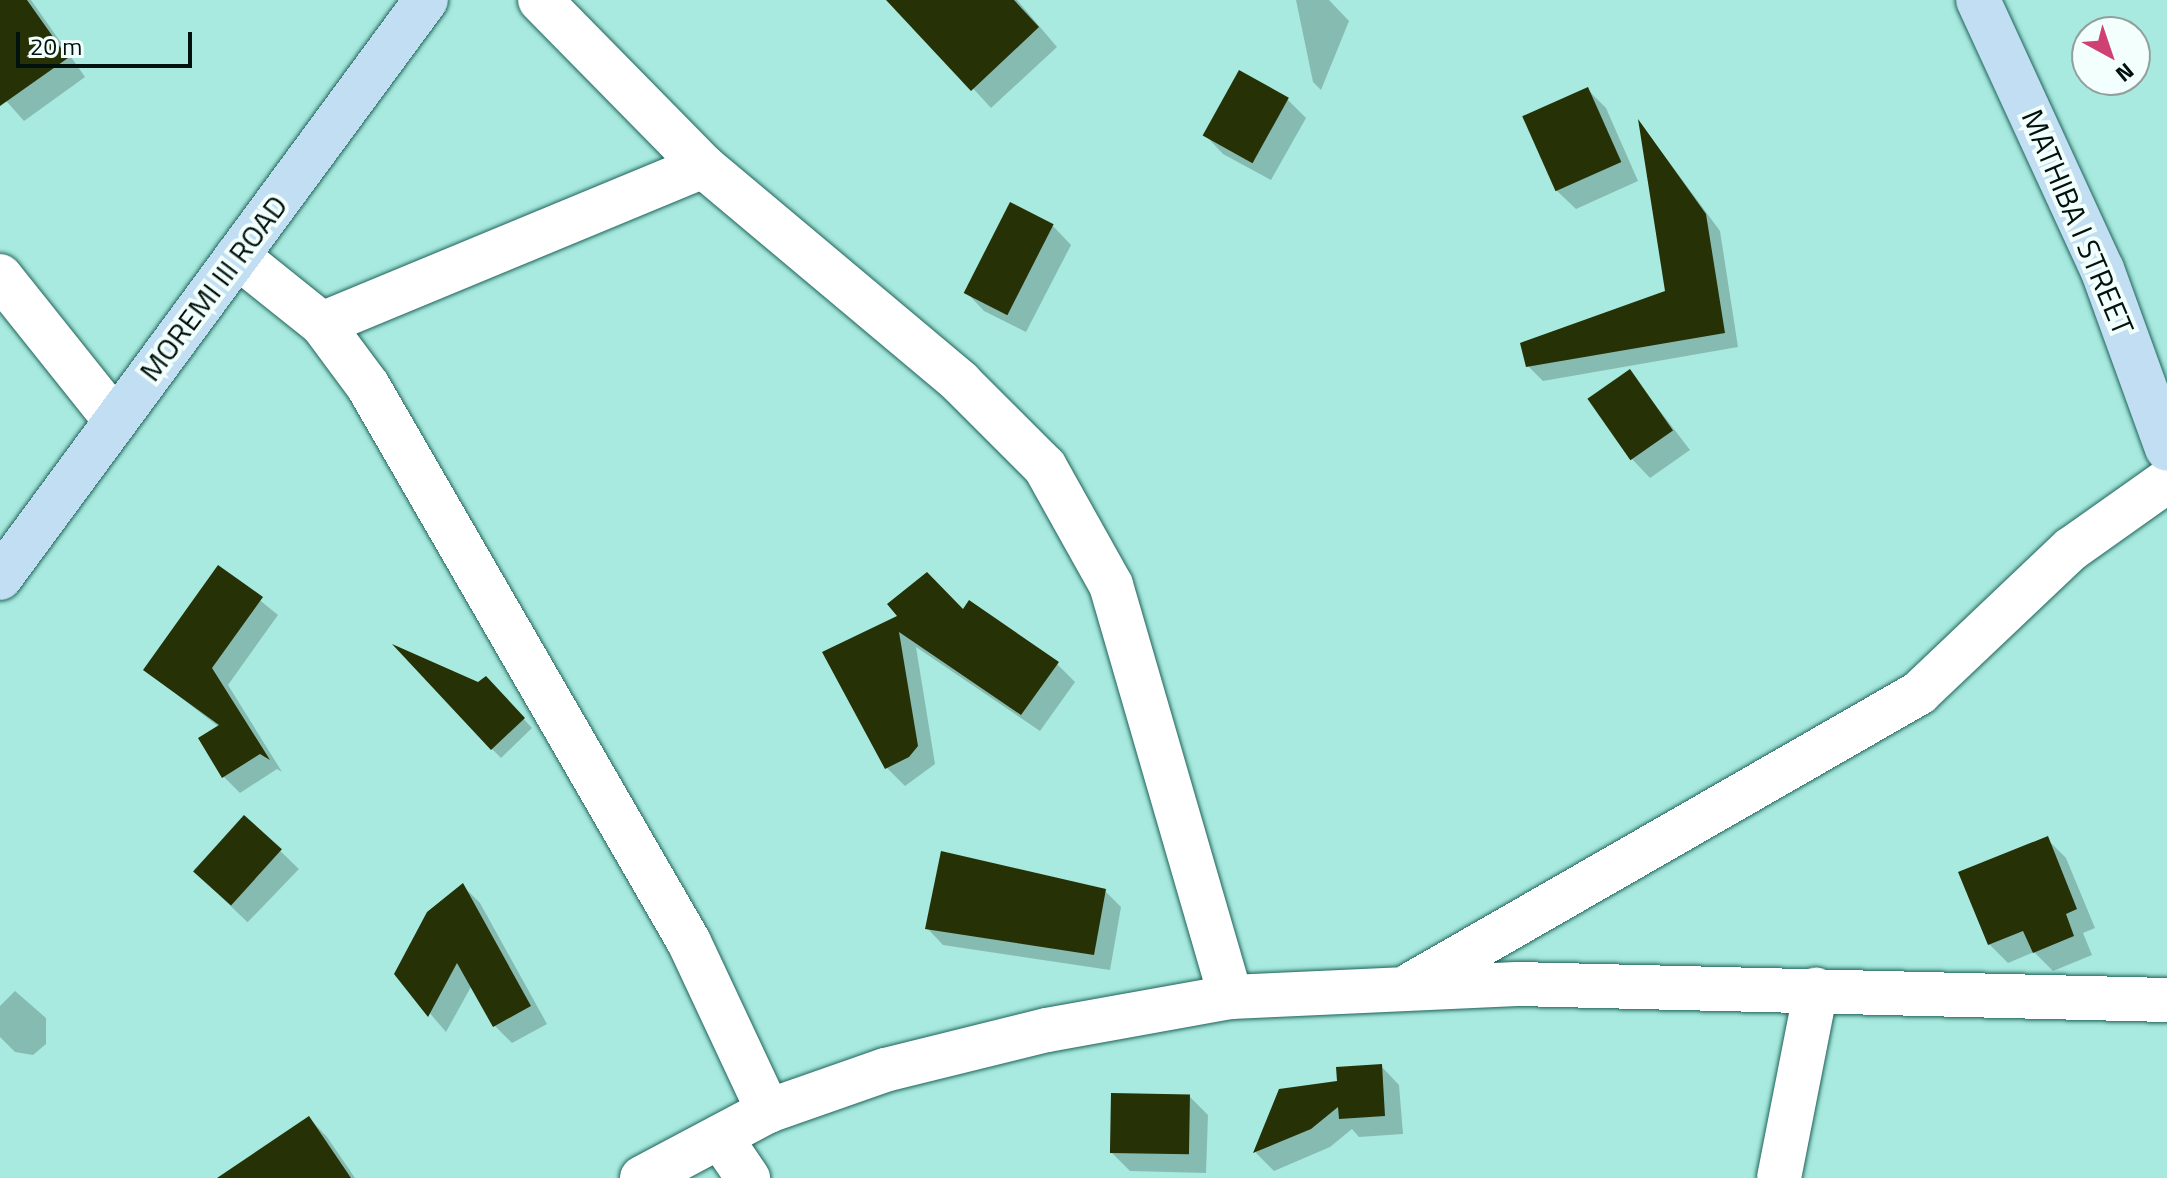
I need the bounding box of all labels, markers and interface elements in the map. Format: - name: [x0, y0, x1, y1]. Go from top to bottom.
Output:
- scale bar: [20, 16, 196, 66]
- north arrow: [2071, 16, 2151, 96]
- text: 20 m: [30, 28, 82, 64]
- text: N: [2108, 55, 2142, 91]
- street label: MATHIBA I STREET: [2014, 104, 2142, 340]
- street label: MOREMI III ROAD: [131, 188, 295, 388]

